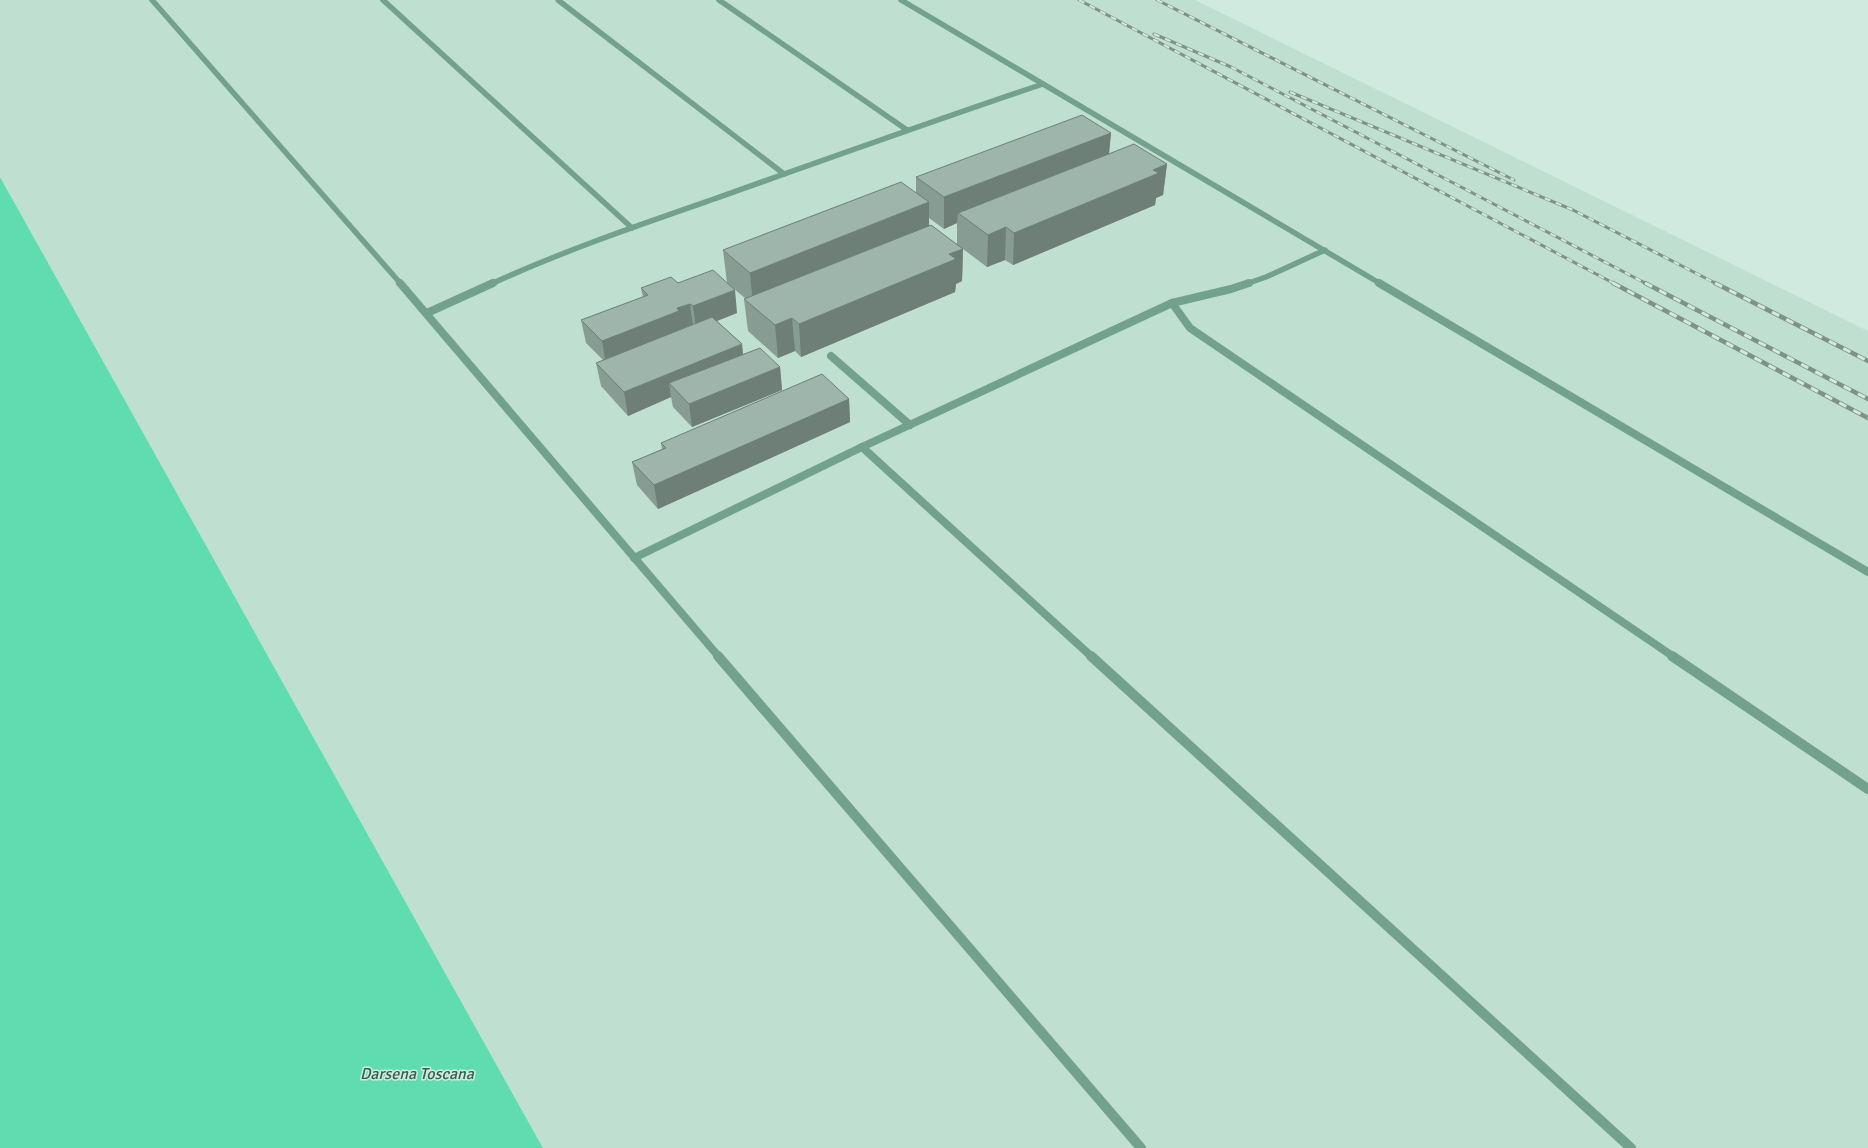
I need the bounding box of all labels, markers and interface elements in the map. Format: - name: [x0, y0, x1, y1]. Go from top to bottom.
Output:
- water label: Darsena Toscana: [360, 1064, 475, 1084]

